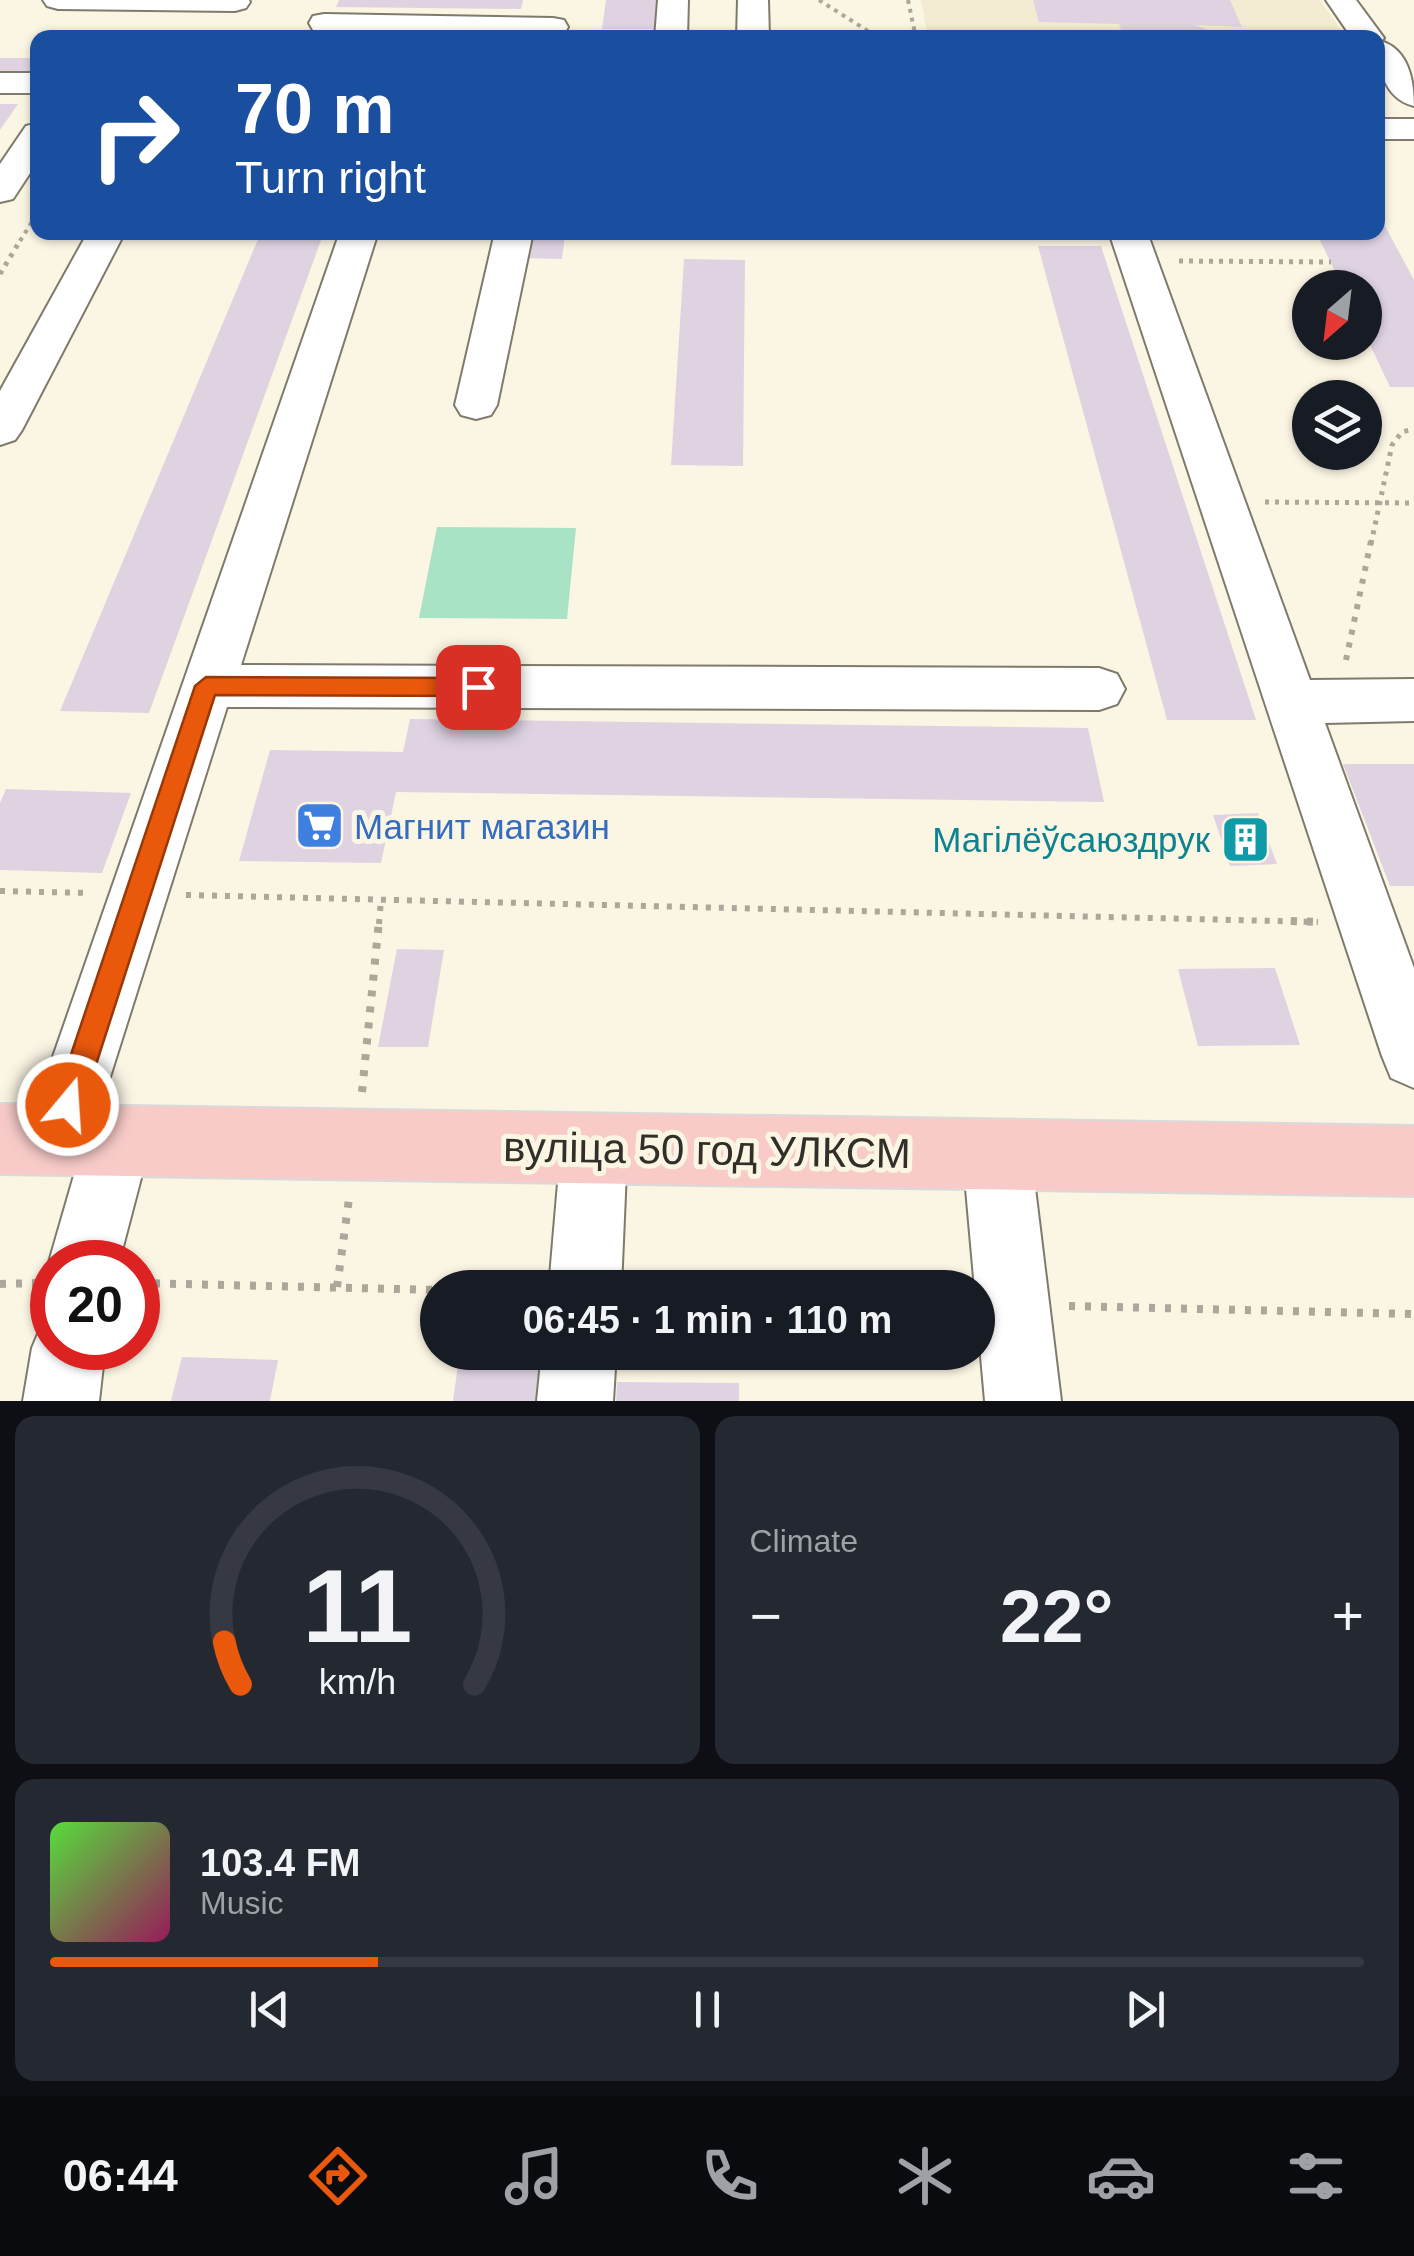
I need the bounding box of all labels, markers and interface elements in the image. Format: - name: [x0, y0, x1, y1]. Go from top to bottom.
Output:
- icon: right: [70, 70, 200, 200]
- text: 70 m: [235, 70, 395, 148]
- text: Turn right: [235, 152, 426, 203]
- north arrow: [1292, 270, 1382, 360]
- map controls: [1292, 270, 1382, 470]
- button: layers: [1292, 380, 1382, 470]
- pin: [436, 645, 521, 730]
- icon: arrive: [451, 660, 506, 715]
- supermarket icon: Магнит магазин: [293, 800, 345, 852]
- place label: Магнит магазин: [354, 807, 610, 846]
- building icon: Магілёўсаюздрук: [1219, 813, 1271, 865]
- place label: Магілёўсаюздрук: [932, 820, 1211, 859]
- position arrow: [16, 1053, 120, 1157]
- street label: вуліца 50 год УЛКСМ: [503, 1123, 911, 1177]
- speed limit sign: 20: [30, 1240, 160, 1370]
- text: 06:45 · 1 min · 110 m: [523, 1299, 892, 1341]
- text: Climate: [750, 1523, 858, 1559]
- text: 11: [302, 1548, 412, 1664]
- text: 22°: [1000, 1574, 1113, 1658]
- text: −: [750, 1585, 782, 1647]
- text: +: [1332, 1585, 1364, 1647]
- text: km/h: [319, 1662, 396, 1702]
- text: 103.4 FM: [200, 1842, 361, 1884]
- text: Music: [200, 1885, 284, 1921]
- icon: previous: [242, 1982, 297, 2037]
- icon: pause: [680, 1982, 735, 2037]
- icon: next: [1118, 1982, 1173, 2037]
- icon: directions: [303, 2141, 373, 2211]
- icon: music: [499, 2141, 569, 2211]
- icon: phone: [695, 2141, 765, 2211]
- icon: climate: [890, 2141, 960, 2211]
- icon: car: [1086, 2141, 1156, 2211]
- icon: filters: [1281, 2141, 1351, 2211]
- text: 06:44: [63, 2150, 178, 2201]

